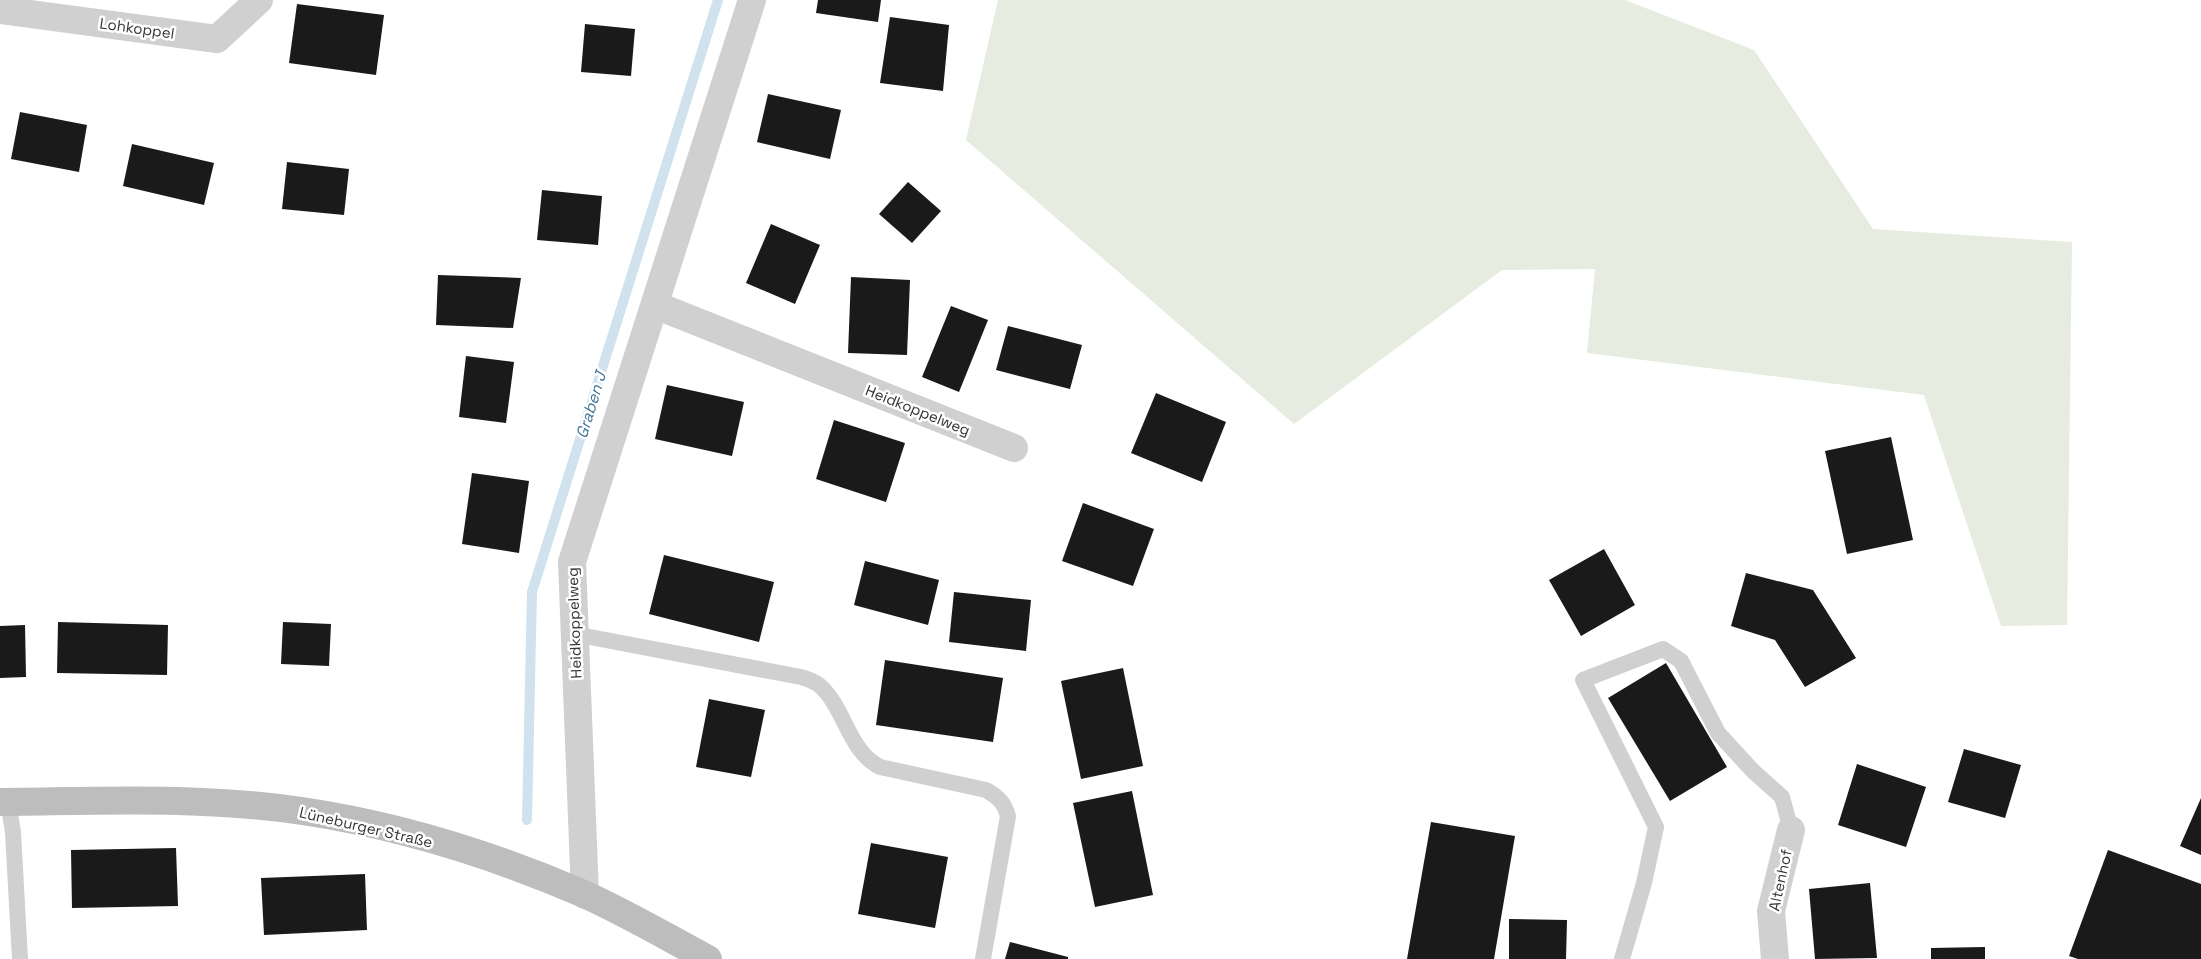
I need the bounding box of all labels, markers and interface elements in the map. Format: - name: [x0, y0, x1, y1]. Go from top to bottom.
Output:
- street label: Lohkoppel: [98, 13, 176, 43]
- water label: Graben J: [571, 367, 612, 441]
- street label: Heidkoppelweg: [863, 380, 973, 440]
- street label: Heidkoppelweg: [563, 567, 585, 679]
- street label: Lüneburger Straße: [298, 802, 435, 852]
- street label: Altenhof: [1764, 847, 1796, 913]

